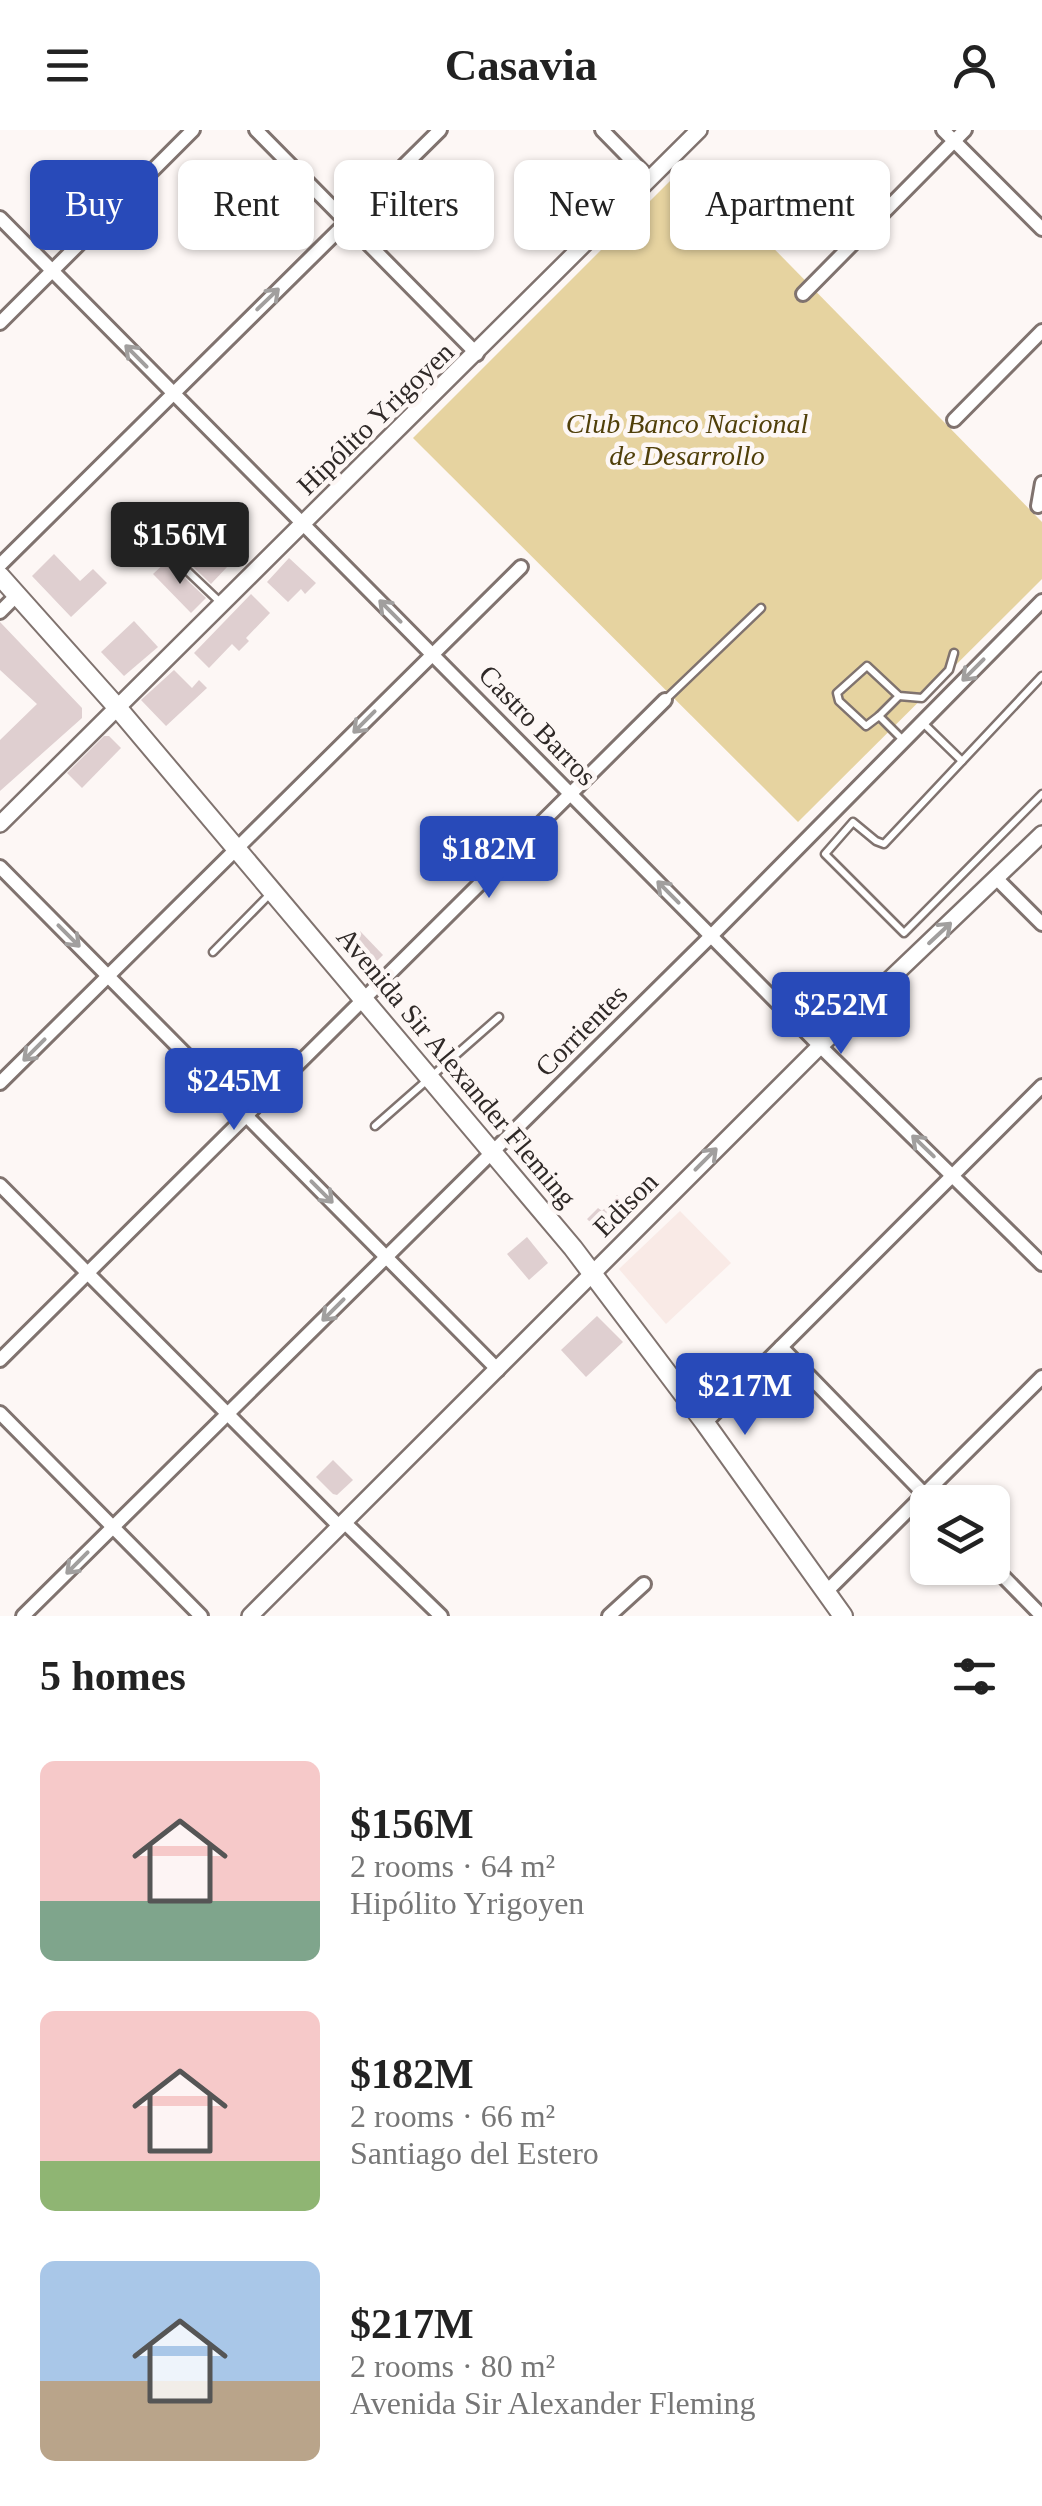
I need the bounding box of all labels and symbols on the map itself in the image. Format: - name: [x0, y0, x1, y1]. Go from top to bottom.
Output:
- one-way arrow: [256, 288, 280, 312]
- street label: Hipólito Yrigoyen: [291, 336, 460, 501]
- one-way arrow: [125, 344, 149, 368]
- park label: Club Banco Nacional de Desarrollo: [566, 408, 809, 471]
- pin: $156M: [110, 502, 250, 587]
- one-way arrow: [379, 599, 403, 623]
- one-way arrow: [962, 658, 986, 682]
- street label: Castro Barros: [473, 659, 603, 792]
- one-way arrow: [352, 710, 376, 734]
- pin: $182M: [419, 816, 559, 901]
- one-way arrow: [656, 880, 680, 904]
- street label: Avenida Sir Alexander Fleming: [331, 921, 583, 1213]
- one-way arrow: [927, 921, 951, 945]
- one-way arrow: [56, 924, 80, 948]
- pin: $252M: [771, 972, 911, 1057]
- street label: Corrientes: [529, 978, 634, 1083]
- one-way arrow: [22, 1038, 46, 1062]
- pin: $245M: [164, 1048, 304, 1133]
- one-way arrow: [912, 1134, 936, 1158]
- one-way arrow: [694, 1147, 718, 1171]
- street label: Edison: [587, 1166, 664, 1243]
- one-way arrow: [310, 1179, 334, 1203]
- one-way arrow: [321, 1298, 345, 1322]
- pin: $217M: [675, 1353, 815, 1438]
- one-way arrow: [65, 1550, 89, 1574]

